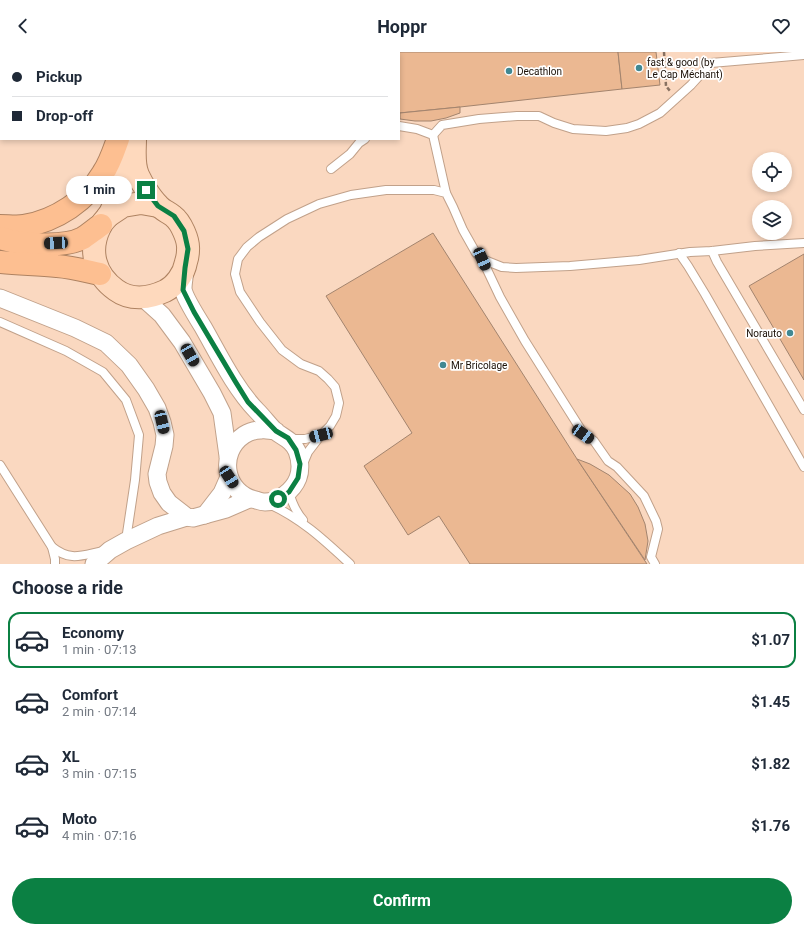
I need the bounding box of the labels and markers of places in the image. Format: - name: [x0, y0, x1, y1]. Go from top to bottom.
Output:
- place label: fast & good (by Le Cap Méchant): [647, 57, 723, 81]
- marker: fast & good (by Le Cap Méchant): [634, 63, 644, 73]
- marker: Decathlon: [504, 66, 514, 76]
- place label: Decathlon: [517, 66, 562, 77]
- place label: Norauto: [746, 328, 782, 339]
- marker: Norauto: [785, 328, 795, 338]
- marker: Mr Bricolage: [438, 360, 448, 370]
- place label: Mr Bricolage: [451, 360, 507, 371]

